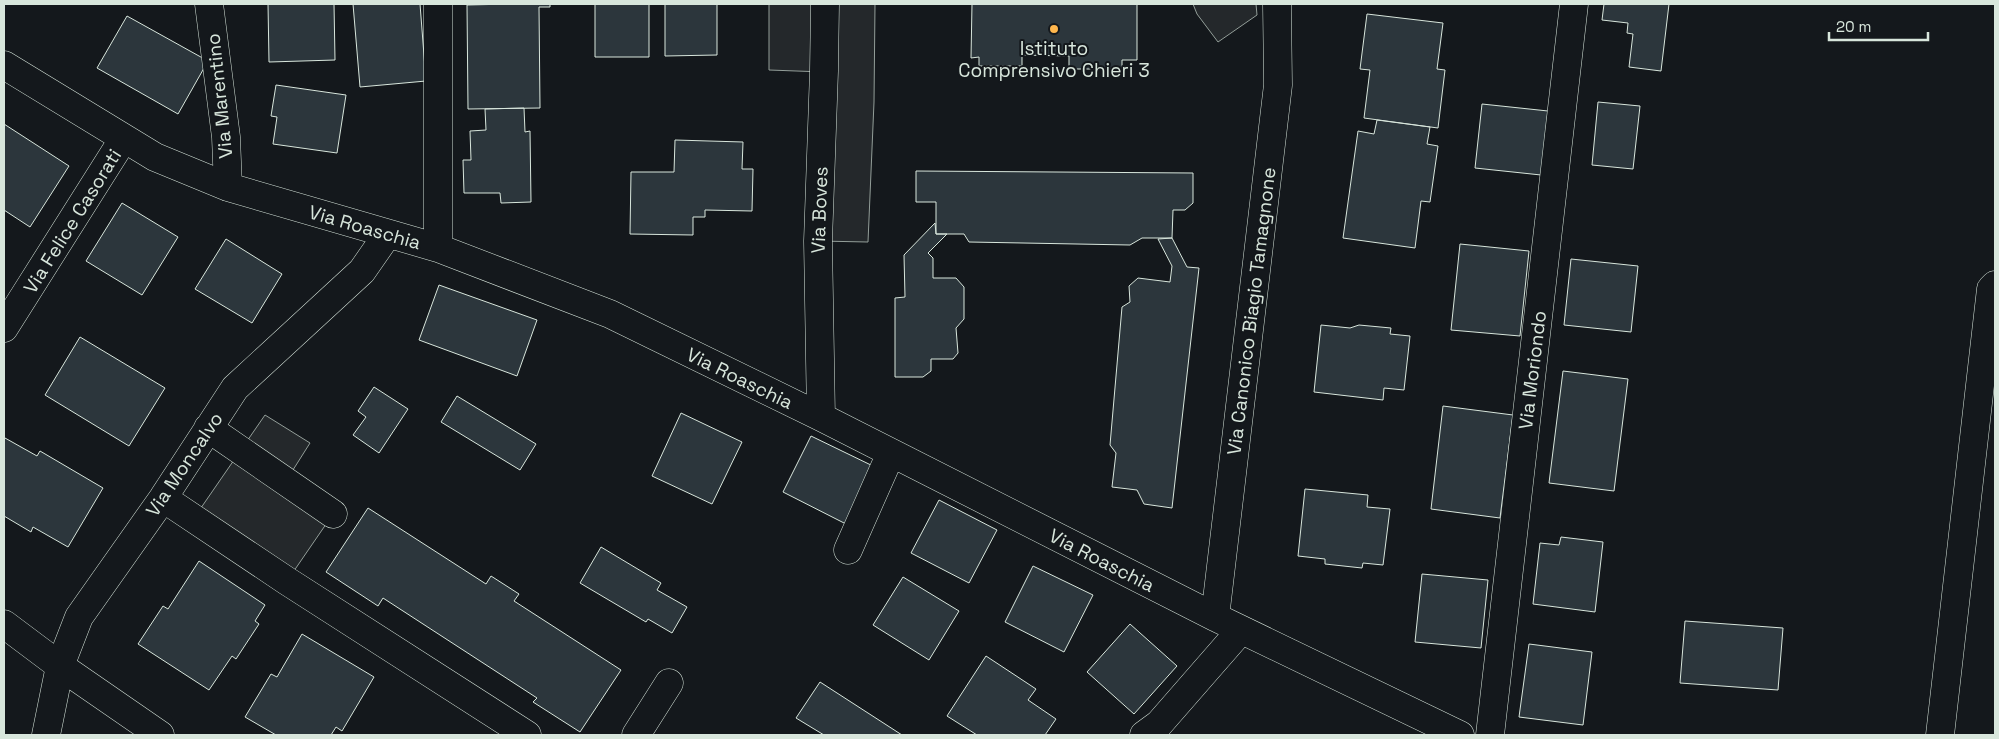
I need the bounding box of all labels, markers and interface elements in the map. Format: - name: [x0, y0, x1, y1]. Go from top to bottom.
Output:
- scale bar: [1829, 10, 1928, 42]
- text: 20 m: [1836, 17, 1871, 36]
- marker: Istituto Comprensivo Chieri 3: [1048, 23, 1060, 35]
- street label: Via Marentino: [200, 32, 239, 160]
- place label: Istituto Comprensivo Chieri 3: [958, 36, 1150, 83]
- street label: Via Felice Casorati: [18, 144, 127, 298]
- street label: Via Boves: [805, 166, 834, 254]
- street label: Via Canonico Biagio Tamagnone: [1221, 166, 1282, 456]
- street label: Via Roaschia: [306, 200, 424, 255]
- street label: Via Moriondo: [1513, 309, 1552, 431]
- street label: Via Roaschia: [682, 342, 797, 415]
- street label: Via Moncalvo: [140, 407, 228, 521]
- street label: Via Roaschia: [1045, 523, 1159, 598]

